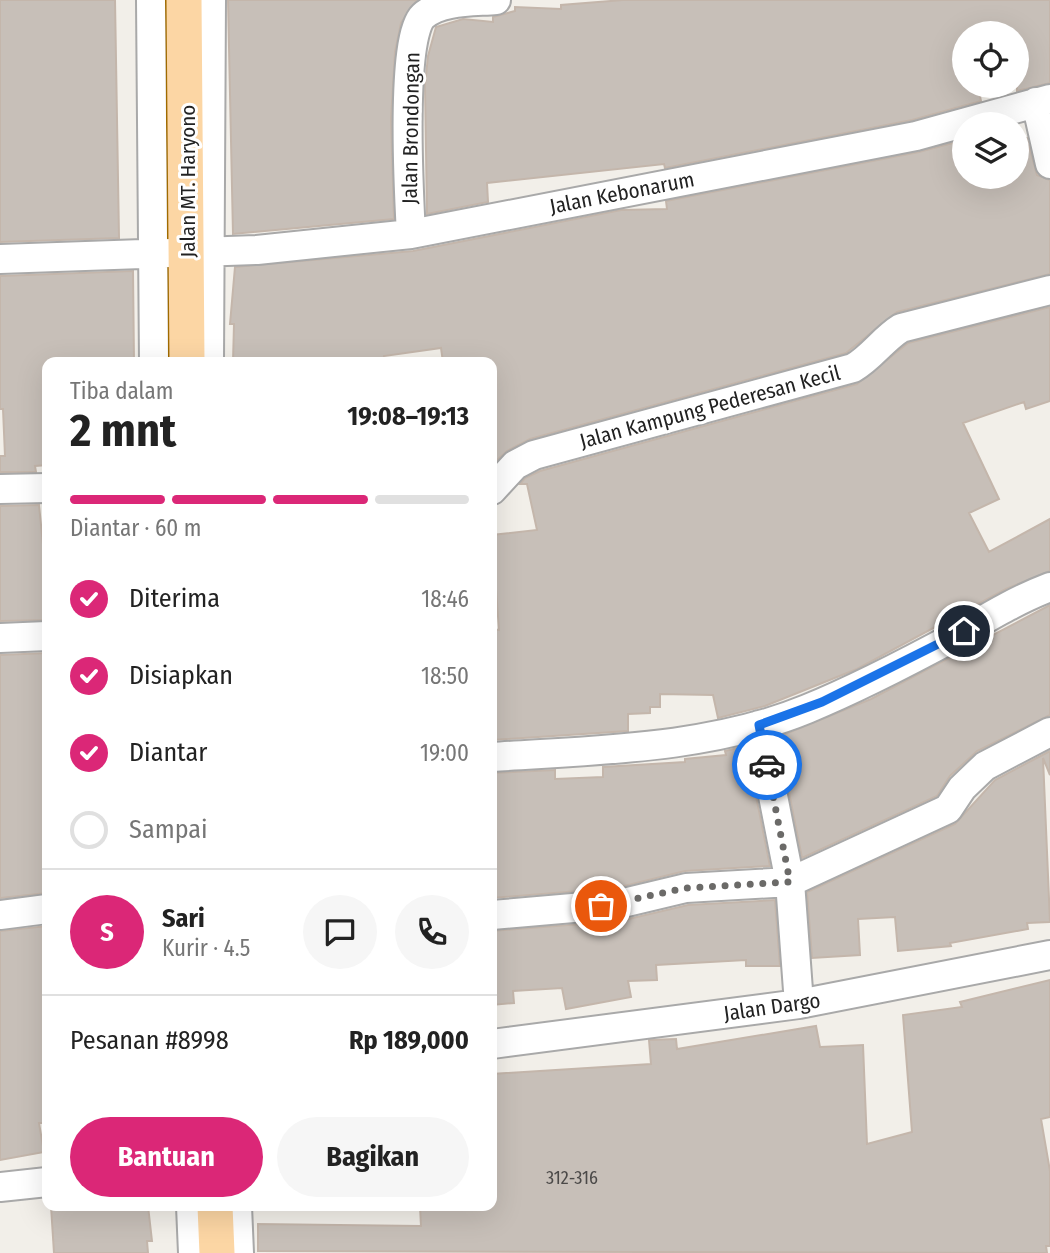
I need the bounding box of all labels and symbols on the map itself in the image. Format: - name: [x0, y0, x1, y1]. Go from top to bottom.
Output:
- street label: Jalan Brondongan: [397, 52, 425, 204]
- street label: Jalan MT. Haryono: [175, 105, 201, 257]
- street label: Jalan Kebonarum: [547, 166, 697, 220]
- street label: Jalan Kampung Pederesan Kecil: [577, 360, 844, 454]
- pin: [934, 601, 994, 661]
- courier: [732, 730, 802, 800]
- pin: [571, 876, 631, 936]
- street label: Jalan Dargo: [722, 987, 822, 1027]
- house number: 312-316: [546, 1167, 598, 1189]

